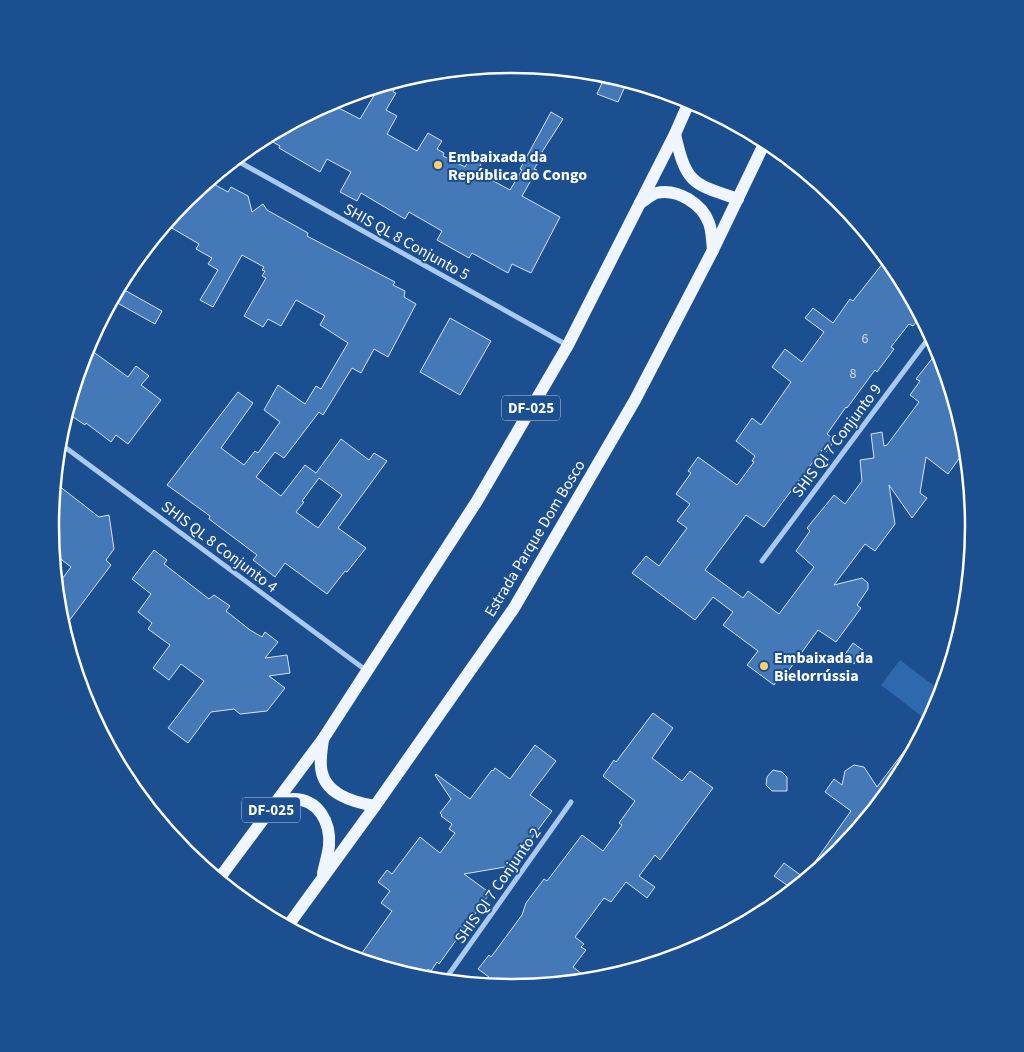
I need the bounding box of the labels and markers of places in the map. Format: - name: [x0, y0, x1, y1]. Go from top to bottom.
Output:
- place label: Embaixada da República do Congo: [448, 146, 587, 186]
- marker: Embaixada da República do Congo: [432, 159, 444, 171]
- place label: Embaixada da Bielorrússia: [774, 647, 873, 687]
- marker: Embaixada da Bielorrússia: [758, 660, 770, 672]

